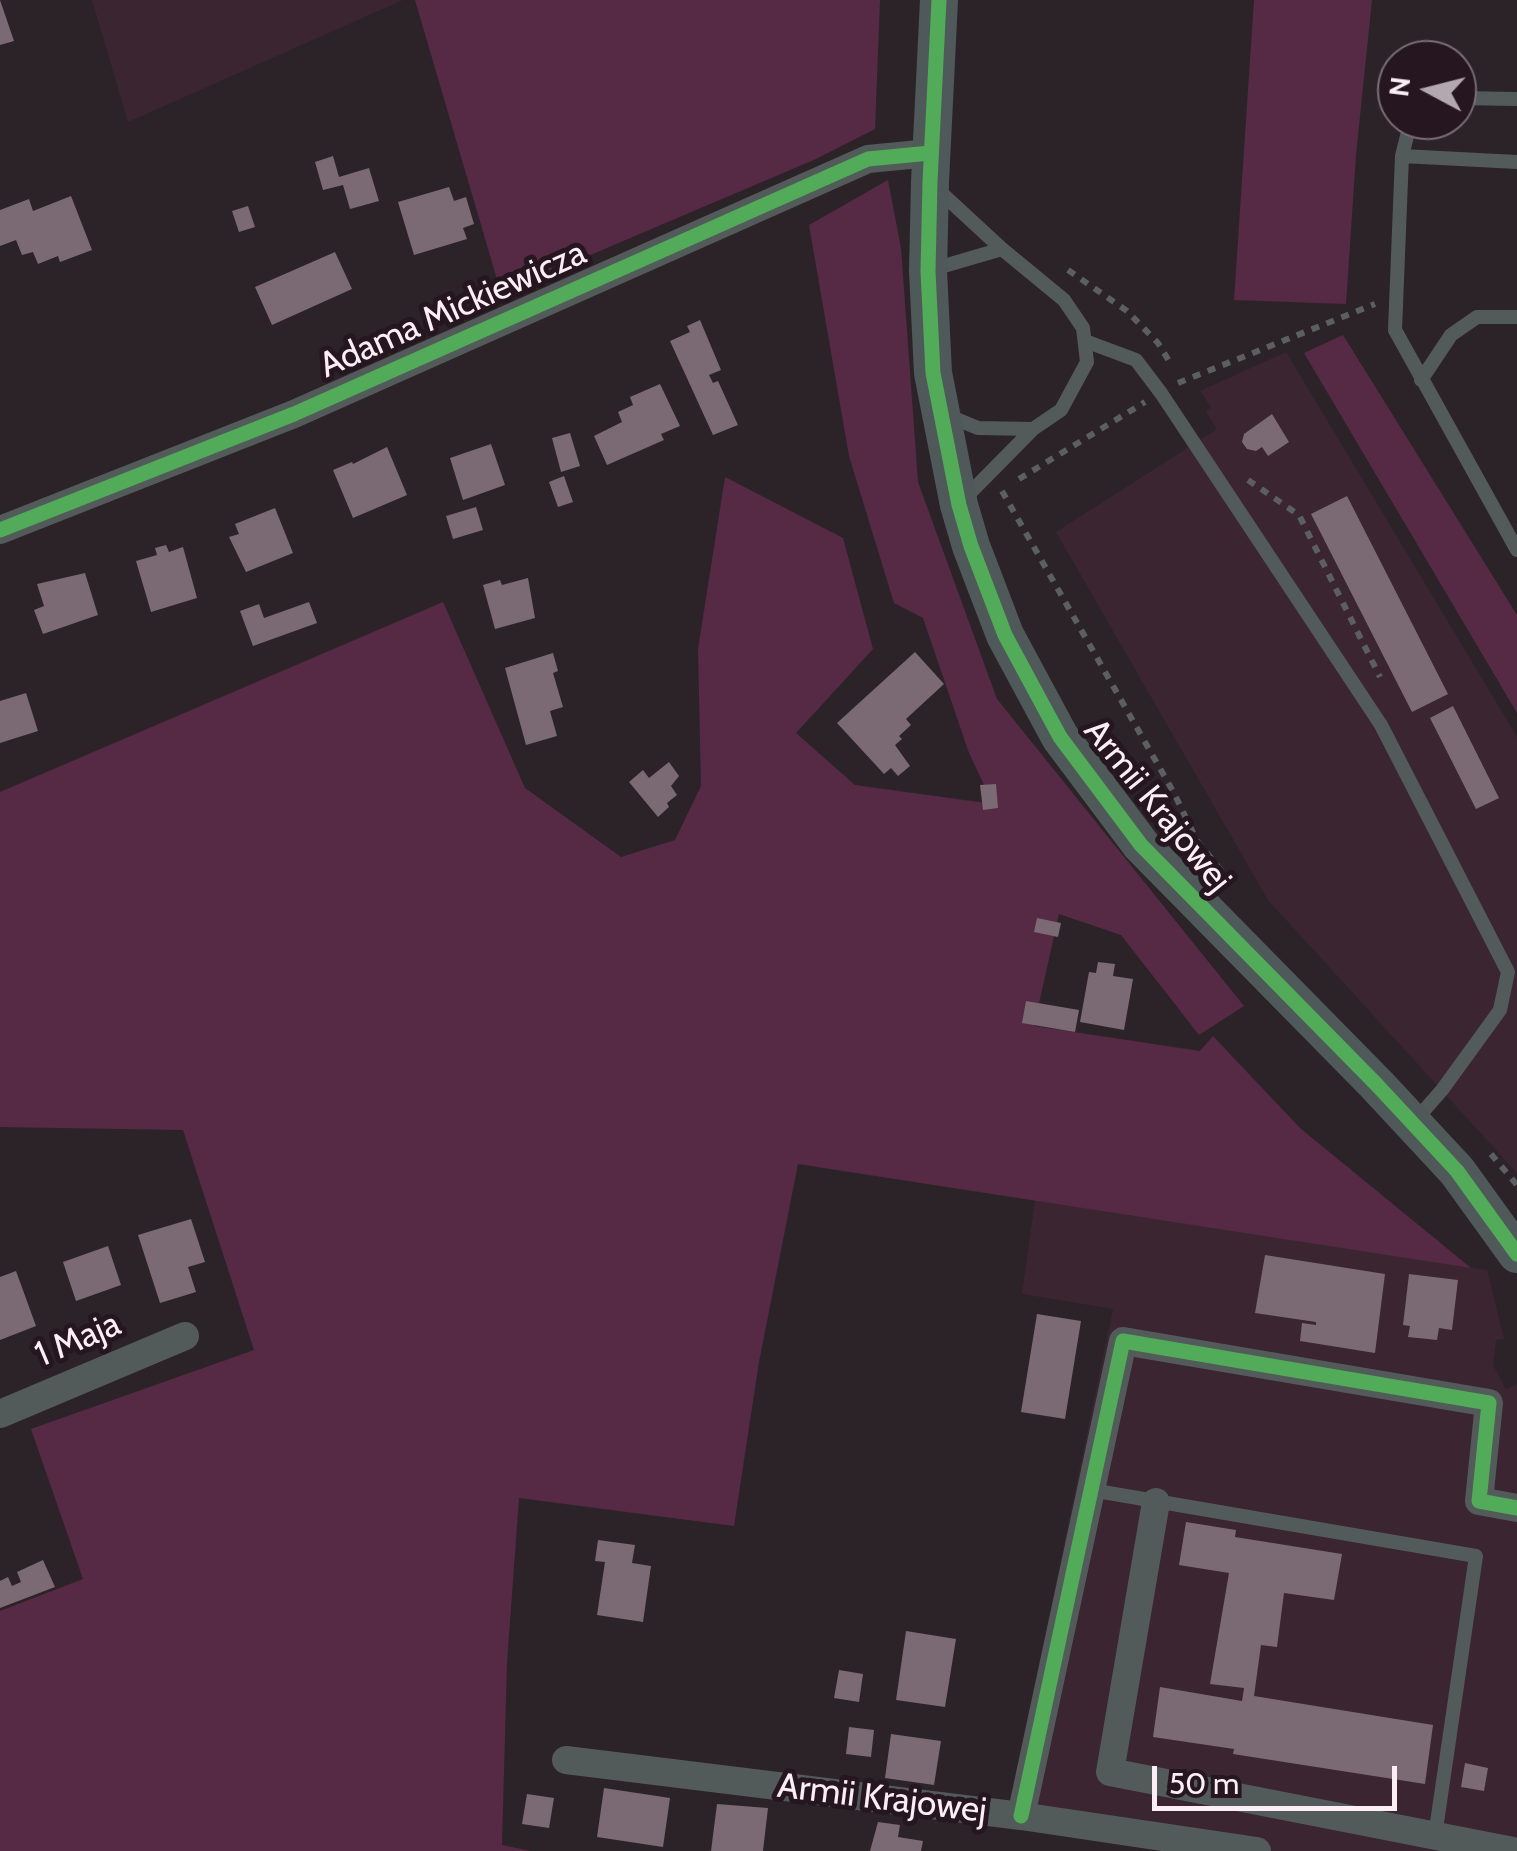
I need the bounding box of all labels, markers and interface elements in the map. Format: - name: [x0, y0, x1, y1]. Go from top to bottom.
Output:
- north arrow: [1377, 40, 1477, 140]
- text: N: [1381, 75, 1417, 98]
- street label: Adama Mickiewicza: [313, 232, 593, 388]
- street label: Armii Krajowej: [1074, 711, 1240, 901]
- street label: 1 Maja: [29, 1303, 127, 1377]
- scale bar: [1157, 1746, 1402, 1808]
- street label: Armii Krajowej: [775, 1765, 989, 1833]
- text: 50 m: [1169, 1765, 1239, 1802]

